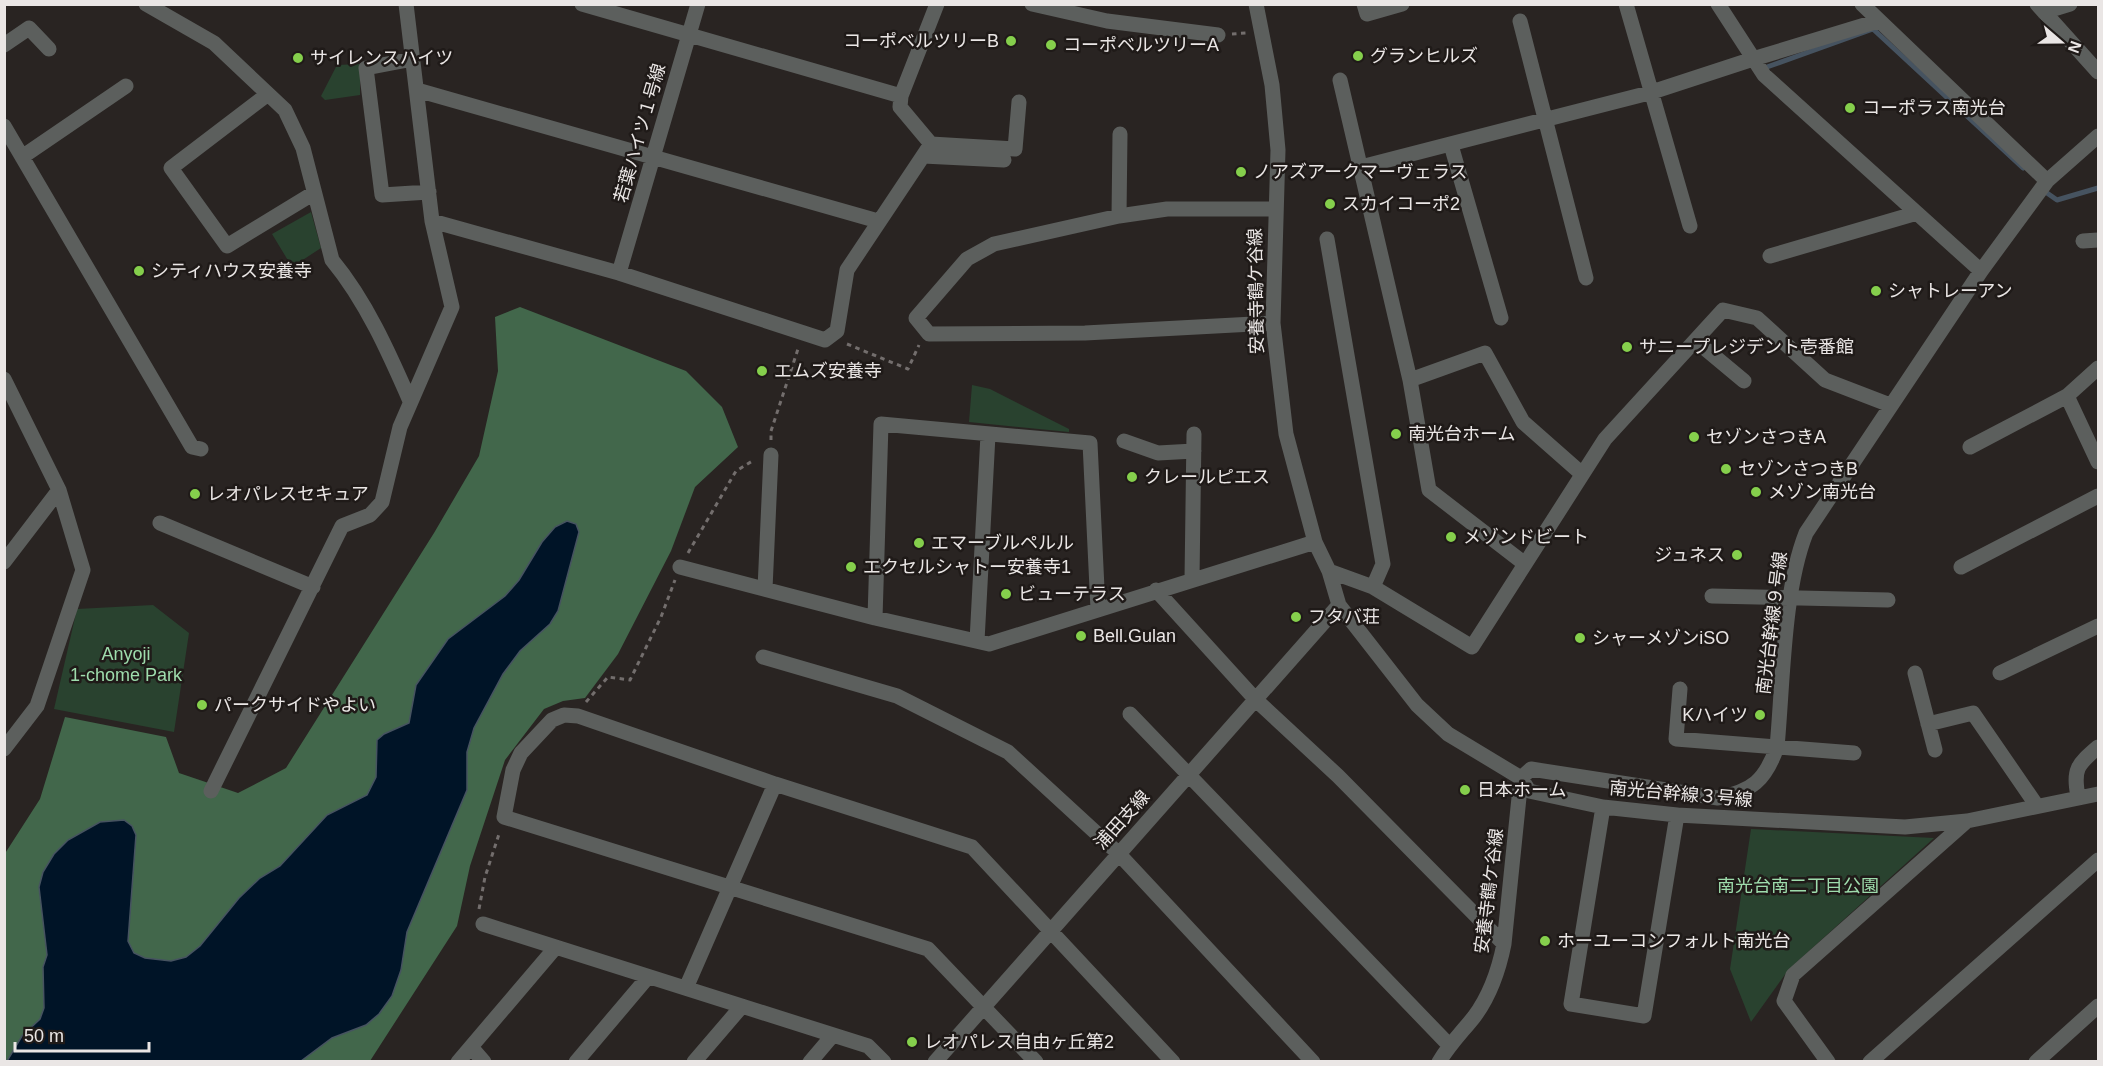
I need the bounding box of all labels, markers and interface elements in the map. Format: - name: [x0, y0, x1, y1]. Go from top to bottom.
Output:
- north arrow: [2031, 12, 2091, 72]
- place label: コーポベルツリーB: [843, 31, 999, 51]
- marker: コーポベルツリーB: [1004, 34, 1018, 48]
- place label: コーポベルツリーA: [1063, 35, 1219, 55]
- marker: コーポベルツリーA: [1044, 38, 1058, 52]
- text: N: [2065, 39, 2085, 55]
- place label: グランヒルズ: [1370, 46, 1478, 66]
- place label: サイレンスハイツ: [310, 48, 453, 68]
- marker: グランヒルズ: [1351, 49, 1365, 63]
- marker: サイレンスハイツ: [291, 51, 305, 65]
- street label: 若葉ハイツ１号線: [611, 61, 669, 205]
- place label: コーポラス南光台: [1862, 98, 2006, 118]
- marker: コーポラス南光台: [1843, 101, 1857, 115]
- place label: ノアズアークマーヴェラス: [1253, 162, 1468, 182]
- marker: ノアズアークマーヴェラス: [1234, 165, 1248, 179]
- place label: スカイコーポ2: [1342, 194, 1460, 214]
- marker: スカイコーポ2: [1323, 197, 1337, 211]
- street label: 安養寺鶴ケ谷線: [1245, 228, 1267, 354]
- place label: シティハウス安養寺: [151, 261, 312, 281]
- marker: シティハウス安養寺: [132, 264, 146, 278]
- place label: シャトレーアン: [1888, 281, 2013, 301]
- marker: シャトレーアン: [1869, 284, 1883, 298]
- place label: サニープレジデント壱番館: [1639, 337, 1854, 357]
- marker: サニープレジデント壱番館: [1620, 340, 1634, 354]
- place label: エムズ安養寺: [774, 361, 882, 381]
- marker: エムズ安養寺: [755, 364, 769, 378]
- place label: 南光台ホーム: [1408, 424, 1515, 444]
- marker: 南光台ホーム: [1389, 427, 1403, 441]
- place label: セゾンさつきA: [1706, 427, 1826, 447]
- marker: セゾンさつきA: [1687, 430, 1701, 444]
- place label: セゾンさつきB: [1738, 459, 1858, 479]
- marker: セゾンさつきB: [1719, 462, 1733, 476]
- place label: クレールピエス: [1144, 467, 1270, 487]
- marker: クレールピエス: [1125, 470, 1139, 484]
- place label: メゾン南光台: [1768, 482, 1876, 502]
- place label: レオパレスセキュア: [207, 484, 369, 504]
- marker: メゾン南光台: [1749, 485, 1763, 499]
- marker: レオパレスセキュア: [188, 487, 202, 501]
- place label: メゾンドビート: [1463, 527, 1589, 547]
- marker: メゾンドビート: [1444, 530, 1458, 544]
- place label: エマーブルペルル: [931, 533, 1074, 553]
- marker: エマーブルペルル: [912, 536, 926, 550]
- place label: ジュネス: [1654, 545, 1725, 565]
- marker: ジュネス: [1730, 548, 1744, 562]
- street label: 南光台幹線９号線: [1753, 550, 1791, 696]
- place label: エクセルシャトー安養寺1: [863, 557, 1071, 577]
- marker: エクセルシャトー安養寺1: [844, 560, 858, 574]
- place label: ビューテラス: [1018, 584, 1126, 604]
- marker: ビューテラス: [999, 587, 1013, 601]
- place label: フタバ荘: [1308, 607, 1380, 627]
- marker: フタバ荘: [1289, 610, 1303, 624]
- place label: Bell.Gulan: [1093, 626, 1176, 646]
- place label: シャーメゾンiSO: [1592, 628, 1729, 648]
- marker: Bell.Gulan: [1074, 629, 1088, 643]
- marker: シャーメゾンiSO: [1573, 631, 1587, 645]
- park label: Anyoji 1-chome Park: [70, 644, 183, 685]
- place label: パークサイドやよい: [214, 695, 376, 715]
- marker: パークサイドやよい: [195, 698, 209, 712]
- place label: Kハイツ: [1682, 705, 1748, 725]
- marker: Kハイツ: [1753, 708, 1767, 722]
- street label: 南光台幹線３号線: [1608, 778, 1754, 810]
- place label: 日本ホーム: [1477, 780, 1566, 800]
- marker: 日本ホーム: [1458, 783, 1472, 797]
- street label: 浦田支線: [1090, 787, 1154, 853]
- street label: 安養寺鶴ケ谷線: [1471, 827, 1507, 955]
- park label: 南光台南二丁目公園: [1717, 876, 1879, 896]
- place label: ホーユーコンフォルト南光台: [1557, 931, 1790, 951]
- marker: ホーユーコンフォルト南光台: [1538, 934, 1552, 948]
- scale bar: [15, 1015, 148, 1053]
- text: 50 m: [24, 1026, 64, 1046]
- place label: レオパレス自由ヶ丘第2: [924, 1032, 1114, 1052]
- marker: レオパレス自由ヶ丘第2: [905, 1035, 919, 1049]

